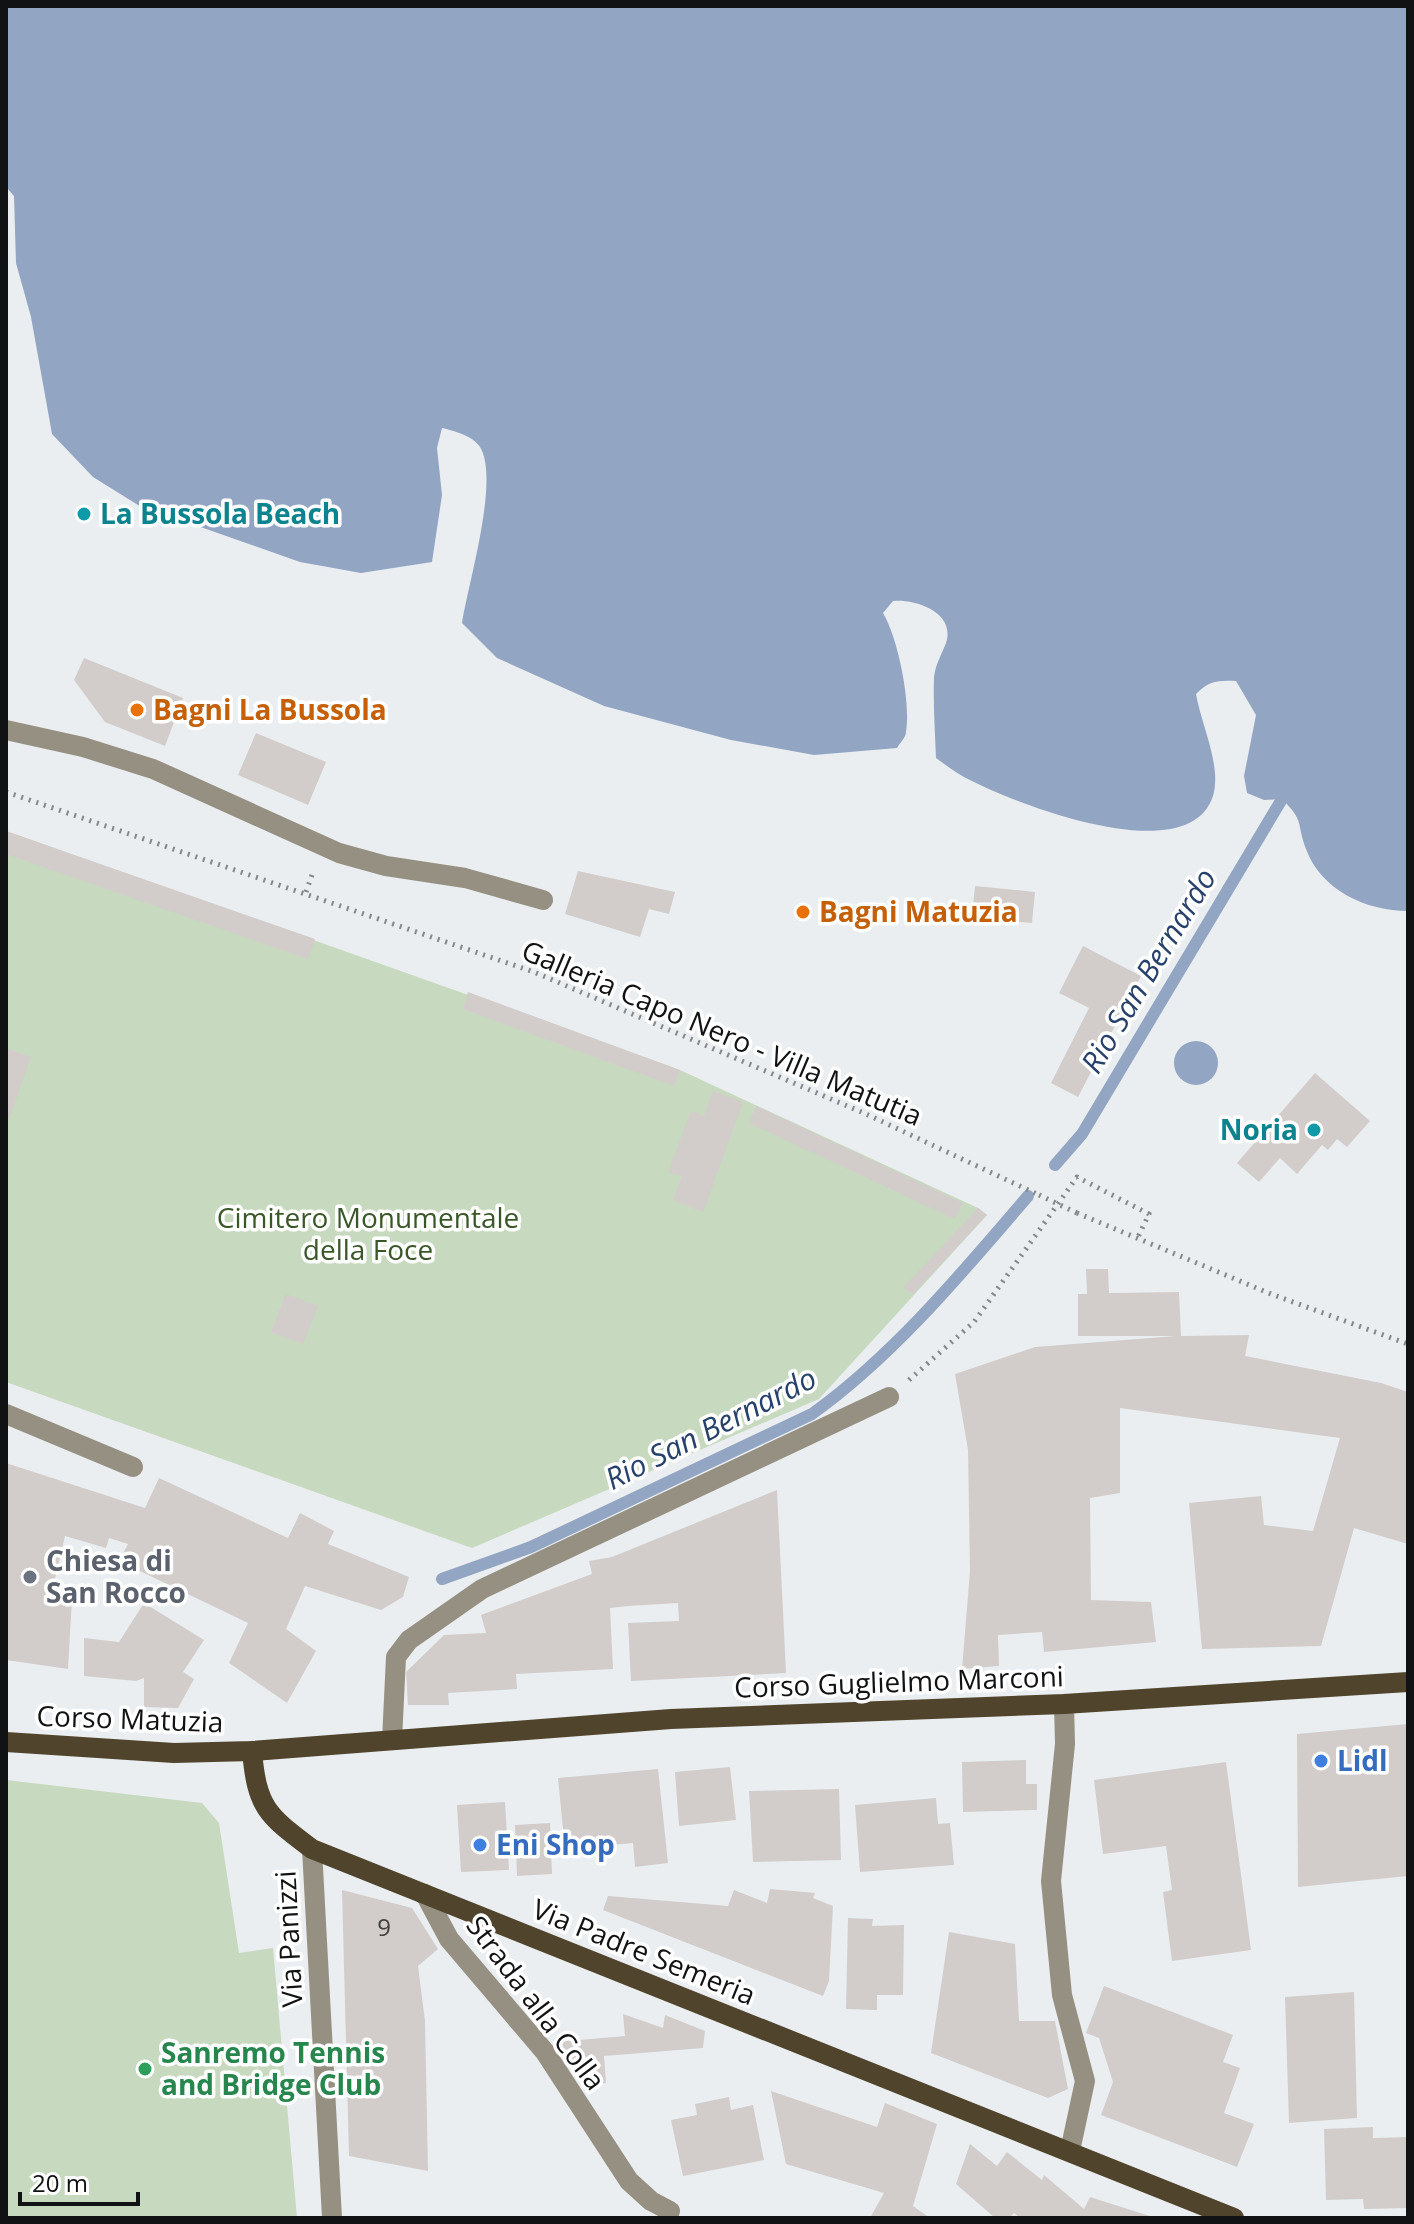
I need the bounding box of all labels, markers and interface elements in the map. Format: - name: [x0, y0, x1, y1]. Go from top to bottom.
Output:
- place label: La Bussola Beach: [100, 494, 340, 532]
- marker: La Bussola Beach: [75, 505, 93, 523]
- place label: Bagni La Bussola: [153, 690, 387, 728]
- marker: Bagni La Bussola: [128, 701, 146, 719]
- water label: Rio San Bernardo: [1070, 860, 1225, 1080]
- place label: Bagni Matuzia: [819, 892, 1018, 930]
- marker: Bagni Matuzia: [794, 903, 812, 921]
- street label: Galleria Capo Nero - Villa Matutia: [516, 930, 928, 1134]
- place label: Noria: [1220, 1110, 1298, 1148]
- marker: Noria: [1305, 1121, 1323, 1139]
- park label: Cimitero Monumentale della Foce: [217, 1198, 519, 1268]
- water label: Rio San Bernardo: [598, 1357, 823, 1499]
- place label: Chiesa di San Rocco: [46, 1541, 186, 1611]
- marker: Chiesa di San Rocco: [21, 1568, 39, 1586]
- street label: Corso Guglielmo Marconi: [734, 1656, 1064, 1706]
- street label: Corso Matuzia: [36, 1696, 224, 1740]
- place label: Lidl: [1337, 1741, 1388, 1779]
- marker: Lidl: [1312, 1752, 1330, 1770]
- place label: Eni Shop: [496, 1825, 615, 1863]
- marker: Eni Shop: [471, 1836, 489, 1854]
- street label: Via Panizzi: [265, 1870, 311, 2008]
- street label: Via Padre Semeria: [527, 1889, 762, 2013]
- street label: Strada alla Colla: [459, 1908, 615, 2097]
- house number: 9: [377, 1910, 391, 1943]
- place label: Sanremo Tennis and Bridge Club: [161, 2033, 385, 2103]
- marker: Sanremo Tennis and Bridge Club: [136, 2060, 154, 2078]
- scale bar: [20, 2156, 138, 2206]
- text: 20 m: [32, 2166, 88, 2199]

